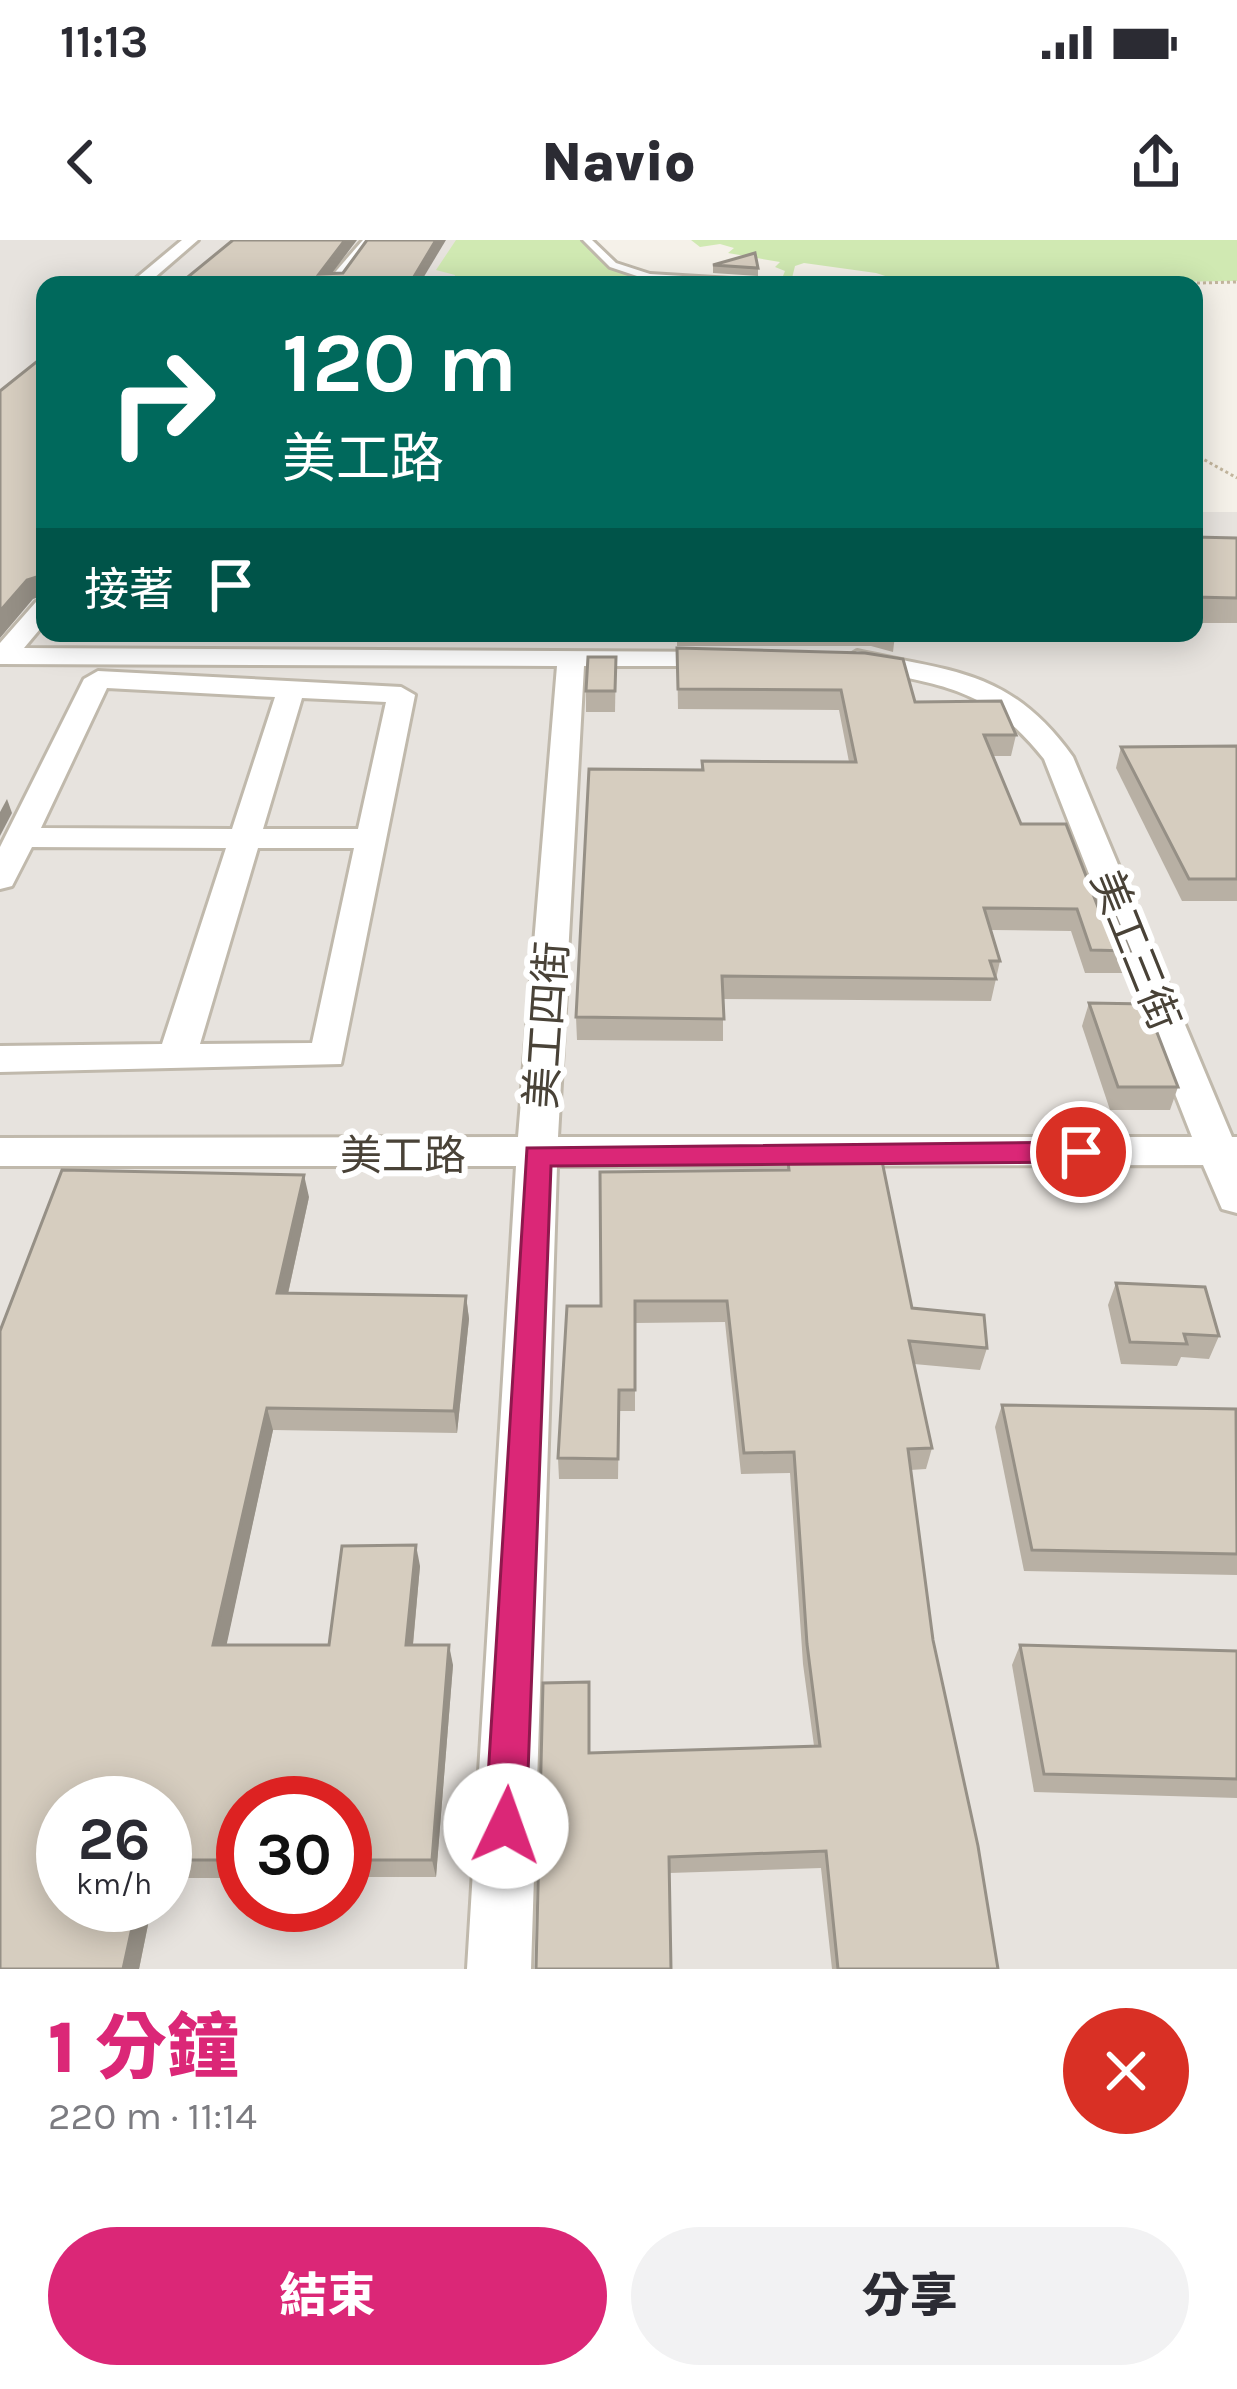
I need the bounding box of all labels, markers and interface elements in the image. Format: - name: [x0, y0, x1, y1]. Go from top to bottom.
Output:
- text: 11:13: [60, 16, 148, 68]
- icon: back: [48, 129, 114, 195]
- icon: share: [1123, 129, 1189, 195]
- text: Navio: [541, 130, 696, 194]
- text: 120 m: [282, 314, 517, 412]
- icon: right: [84, 324, 240, 480]
- text: 美工路: [282, 427, 444, 491]
- icon: arrive: [198, 552, 264, 618]
- text: 接著: [84, 564, 174, 616]
- street label: 美工三街: [1080, 863, 1190, 1038]
- street label: 美工四街: [516, 940, 578, 1111]
- pin: [1030, 1101, 1132, 1203]
- icon: arrive: [1048, 1119, 1114, 1185]
- street label: 美工路: [340, 1131, 466, 1181]
- position arrow: [443, 1763, 569, 1889]
- speed limit sign: 30: [216, 1776, 372, 1932]
- text: 26: [78, 1804, 150, 1874]
- text: km/h: [76, 1866, 152, 1902]
- text: 1 分鐘: [48, 2006, 239, 2090]
- button: close: [1063, 2008, 1189, 2134]
- text: 220 m · 11:14: [48, 2093, 257, 2139]
- button: 結束: [48, 2227, 607, 2365]
- button: 分享: [631, 2227, 1189, 2365]

